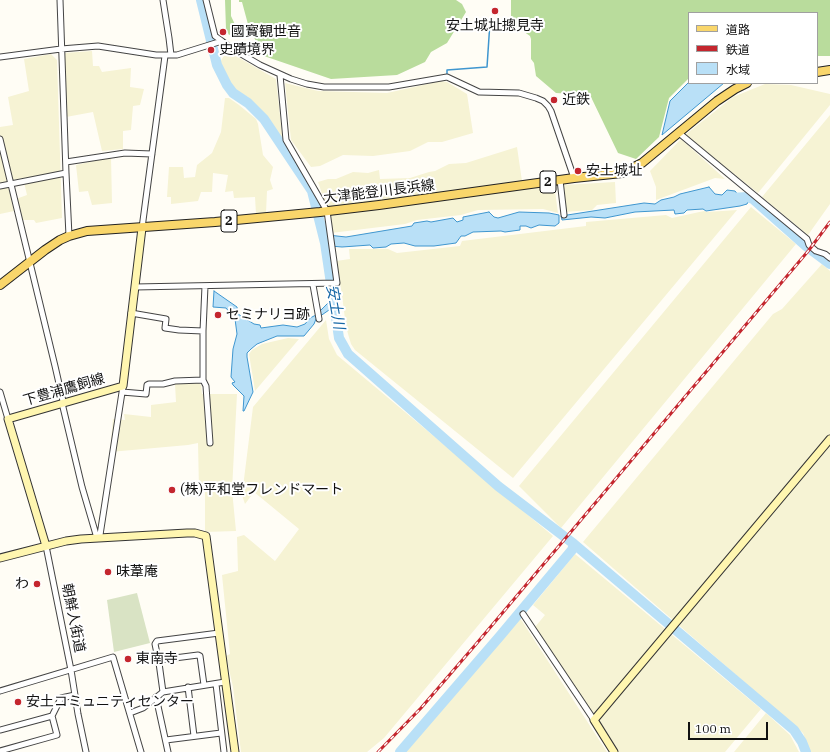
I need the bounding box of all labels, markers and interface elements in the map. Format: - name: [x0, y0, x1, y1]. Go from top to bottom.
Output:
- marker: 安土城址摠見寺: [490, 6, 500, 16]
- legend: [688, 12, 818, 84]
- place label: 安土城址摠見寺: [446, 18, 544, 34]
- text: 道路: [726, 22, 750, 37]
- place label: 國寳観世音: [231, 24, 301, 40]
- marker: 國寳観世音: [218, 27, 228, 37]
- place label: 史蹟境界: [219, 42, 275, 58]
- text: 鉄道: [726, 42, 750, 57]
- marker: 史蹟境界: [206, 45, 216, 55]
- text: 水域: [726, 62, 750, 77]
- place label: 近鉄: [562, 92, 590, 108]
- marker: 近鉄: [549, 95, 559, 105]
- place label: 安土城址: [586, 163, 642, 179]
- marker: 安土城址: [573, 166, 583, 176]
- road number: 2: [540, 171, 556, 193]
- street label: 大津能登川長浜線: [322, 177, 436, 207]
- road number: 2: [221, 210, 237, 232]
- water label: 安土川: [322, 283, 348, 331]
- place label: セミナリヨ跡: [226, 307, 310, 323]
- marker: セミナリヨ跡: [213, 310, 223, 320]
- street label: 下豊浦鷹飼線: [21, 370, 107, 410]
- place label: (株)平和堂フレンドマート: [180, 482, 343, 498]
- marker: (株)平和堂フレンドマート: [167, 485, 177, 495]
- place label: 味葦庵: [116, 564, 158, 580]
- marker: 味葦庵: [103, 567, 113, 577]
- place label: わ: [15, 576, 29, 592]
- marker: わ: [32, 579, 42, 589]
- street label: 朝鮮人街道: [58, 582, 88, 654]
- place label: 東南寺: [136, 651, 178, 667]
- marker: 東南寺: [123, 654, 133, 664]
- place label: 安土コミュニティセンター: [26, 694, 194, 710]
- marker: 安土コミュニティセンター: [13, 697, 23, 707]
- scale bar: [690, 714, 770, 740]
- text: 100 m: [695, 721, 731, 736]

